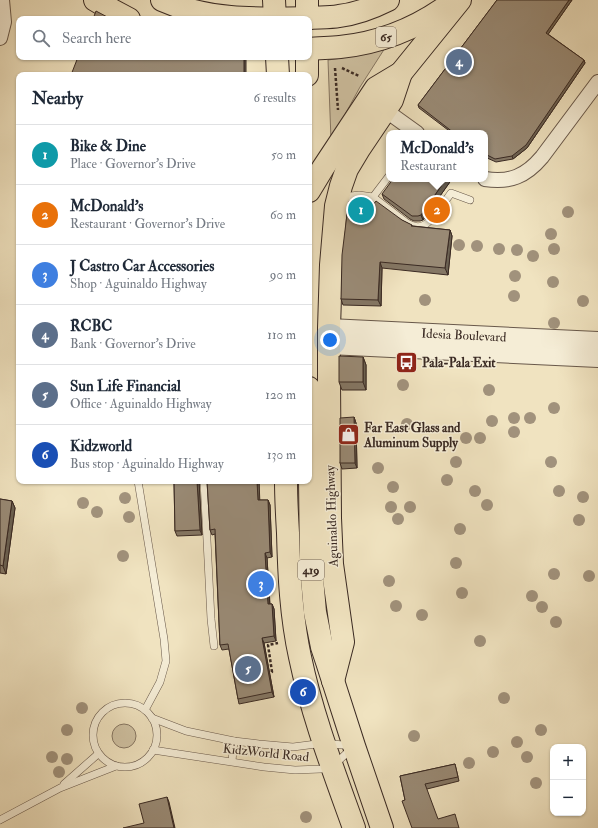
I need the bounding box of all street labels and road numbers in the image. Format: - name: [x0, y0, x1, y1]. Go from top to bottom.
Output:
- road number: 65: [376, 27, 396, 47]
- street label: Idesia Boulevard: [421, 325, 507, 346]
- street label: Aguinaldo Highway: [322, 465, 343, 568]
- road number: 419: [298, 560, 324, 580]
- street label: KidzWorld Road: [222, 741, 310, 766]

